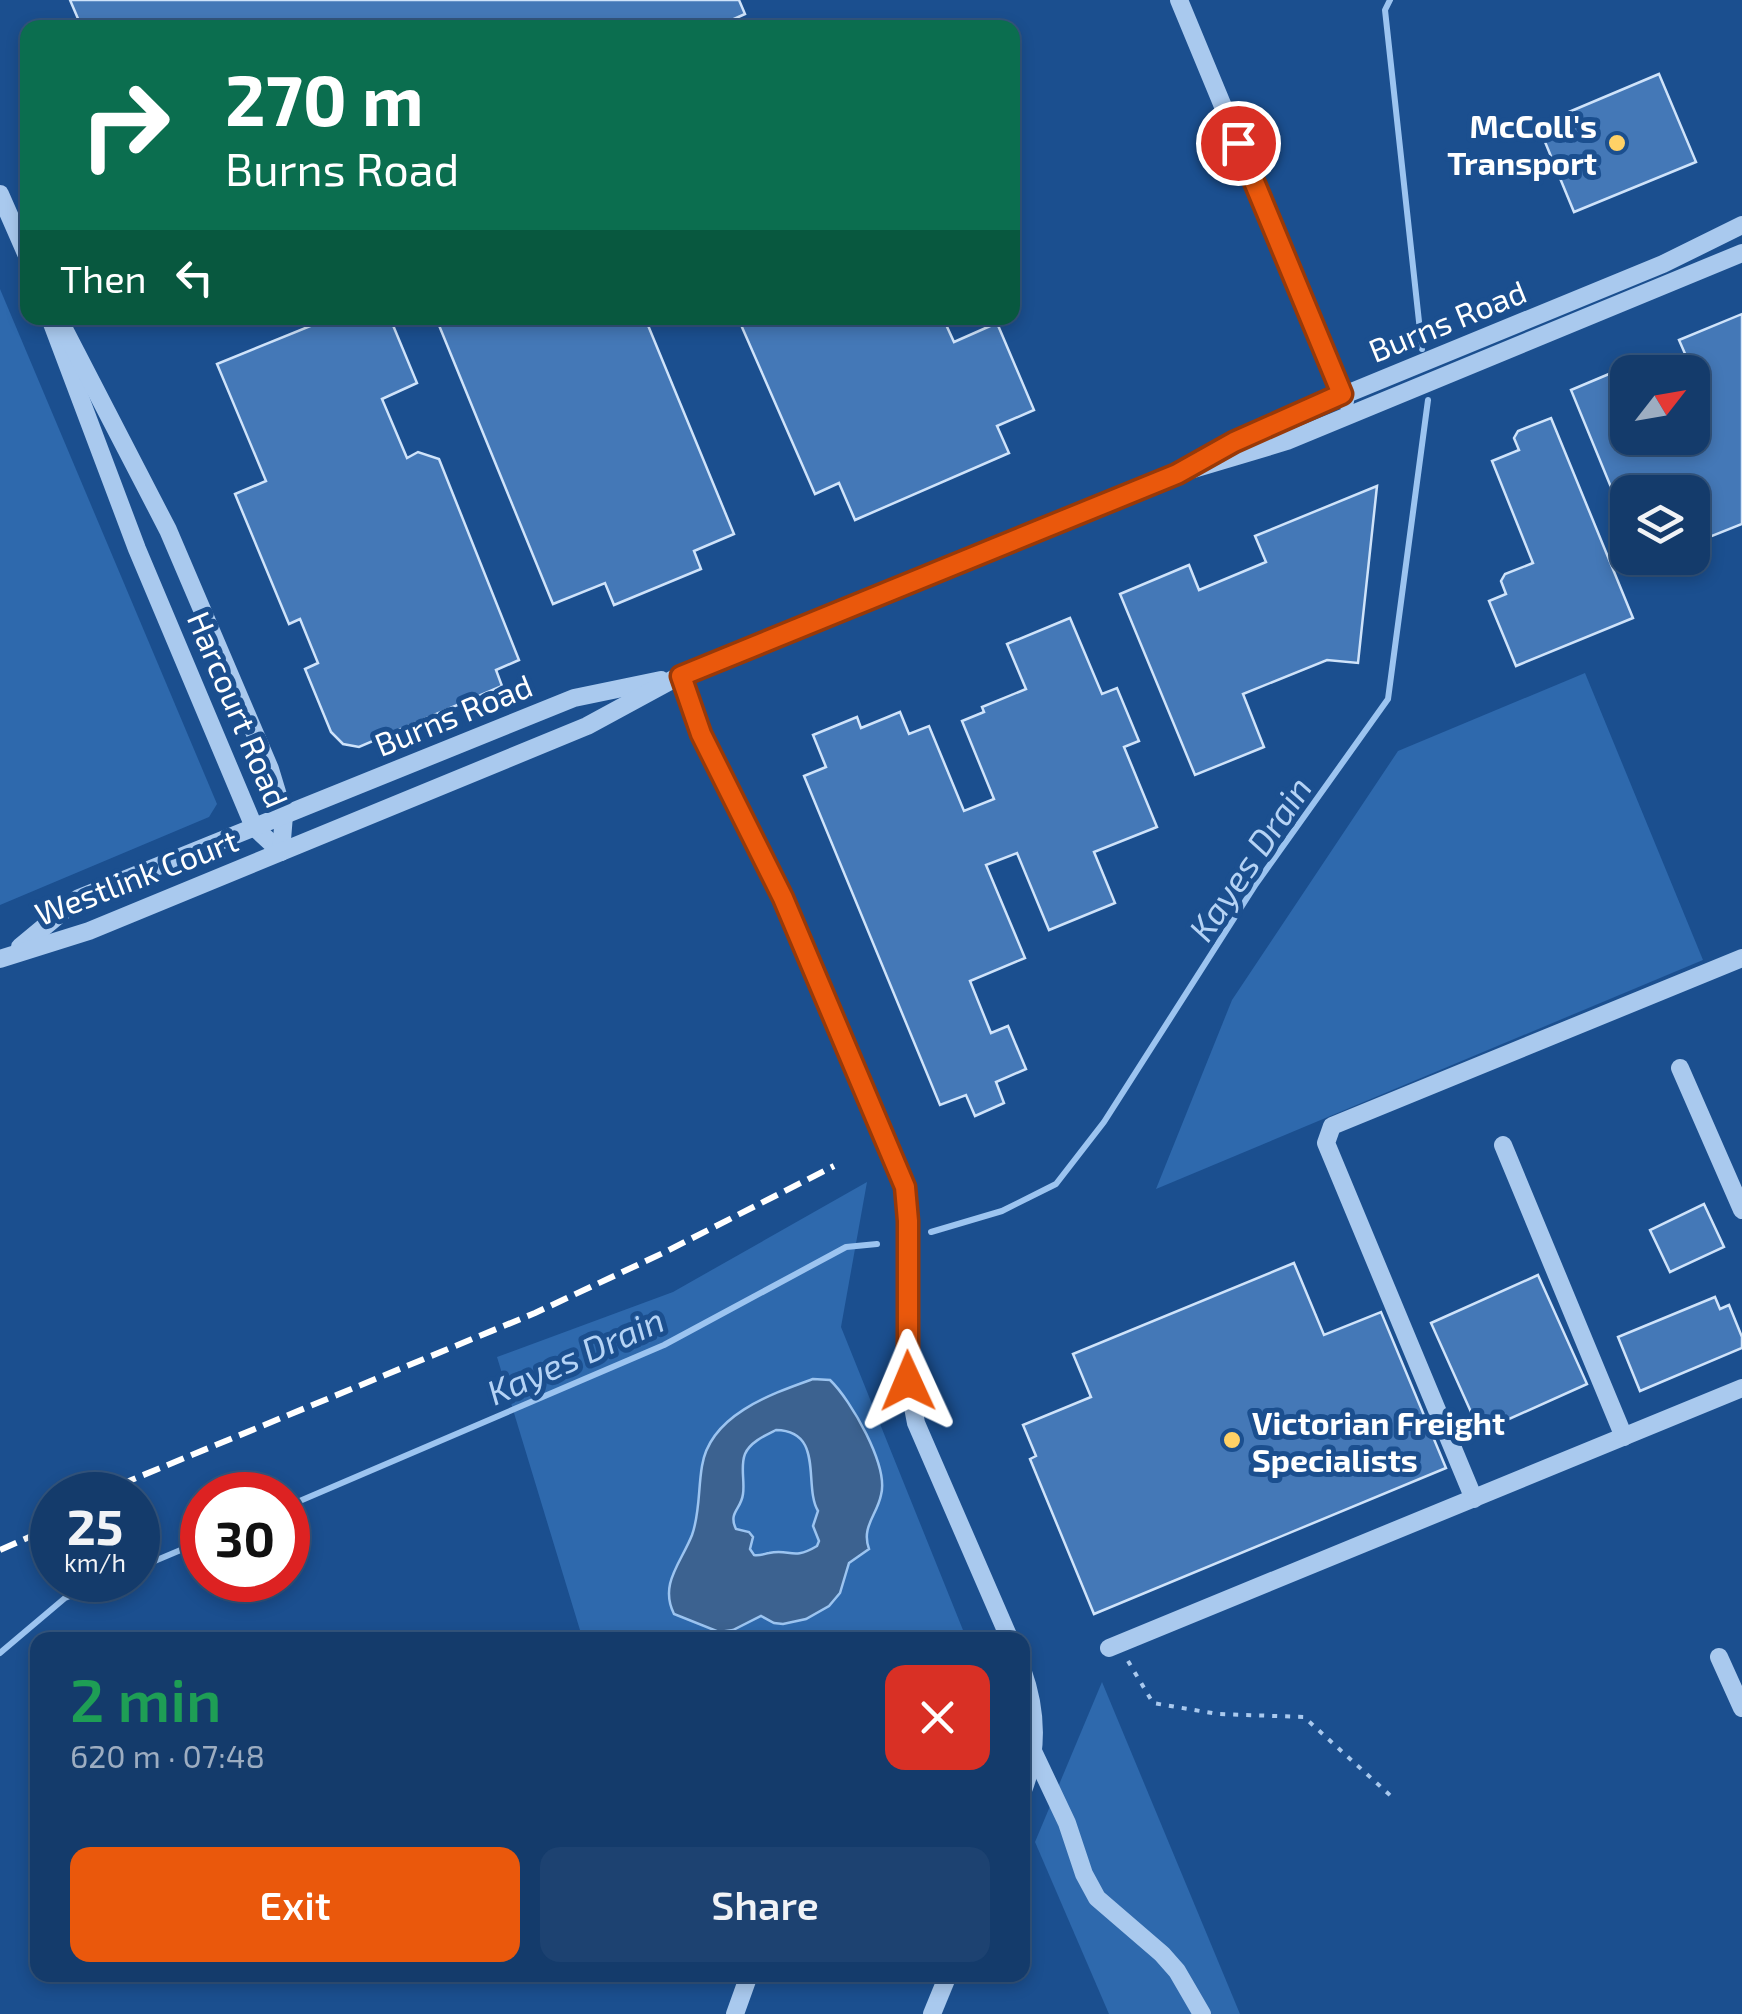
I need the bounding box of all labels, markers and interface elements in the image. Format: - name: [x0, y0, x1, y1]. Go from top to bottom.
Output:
- text: 270 m: [225, 56, 424, 140]
- icon: right: [60, 60, 190, 190]
- pin: [1196, 101, 1281, 186]
- place label: McColl's Transport: [1447, 106, 1597, 181]
- icon: arrive: [1211, 116, 1266, 171]
- marker: McColl's Transport: [1606, 132, 1628, 154]
- text: Burns Road: [225, 141, 459, 195]
- icon: left: [167, 250, 222, 305]
- text: Then: [60, 255, 147, 301]
- street label: Burns Road: [1363, 271, 1531, 369]
- north arrow: [1610, 355, 1710, 455]
- map controls: [1610, 355, 1710, 575]
- button: layers: [1610, 475, 1710, 575]
- street label: Harcourt Road: [181, 605, 297, 813]
- street label: Burns Road: [369, 665, 537, 763]
- water label: Kayes Drain: [1179, 768, 1320, 949]
- street label: Westlink Court: [29, 820, 243, 932]
- water label: Kayes Drain: [480, 1297, 670, 1414]
- position arrow: [856, 1329, 960, 1433]
- place label: Victorian Freight Specialists: [1252, 1403, 1505, 1478]
- marker: Victorian Freight Specialists: [1221, 1429, 1243, 1451]
- speed limit sign: 30: [180, 1472, 310, 1602]
- text: 25: [67, 1495, 123, 1555]
- text: km/h: [64, 1547, 126, 1577]
- text: 2 min: [70, 1662, 222, 1734]
- button: close: [885, 1665, 990, 1770]
- text: 620 m · 07:48: [70, 1736, 265, 1774]
- button: Exit: [70, 1847, 520, 1962]
- button: Share: [540, 1847, 990, 1962]

